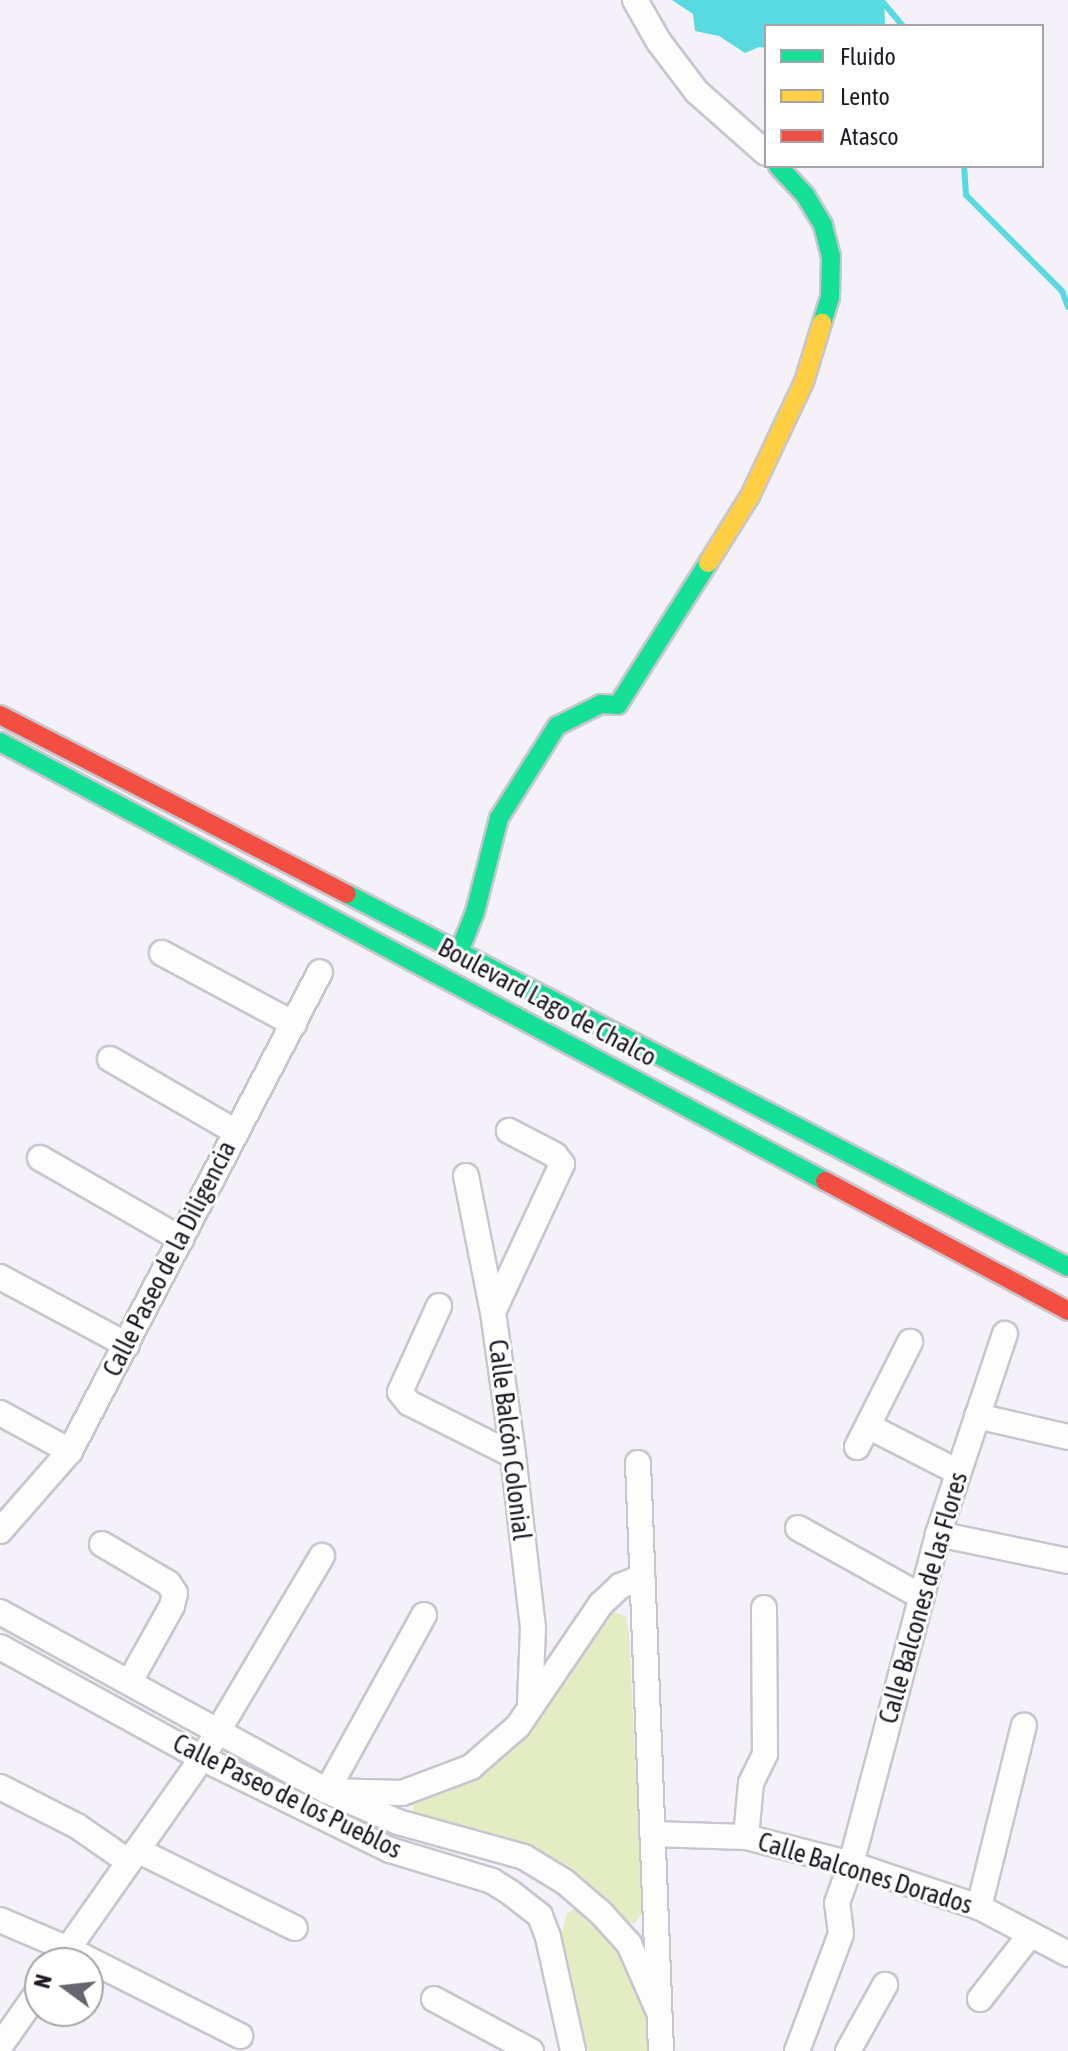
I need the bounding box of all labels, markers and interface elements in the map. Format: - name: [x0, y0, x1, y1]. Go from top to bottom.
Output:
- legend: [764, 24, 1044, 168]
- text: Fluido: [840, 43, 896, 70]
- text: Lento: [840, 83, 890, 110]
- text: Atasco: [840, 123, 898, 150]
- street label: Boulevard Lago de Chalco: [433, 932, 661, 1074]
- street label: Calle Paseo de la Diligencia: [97, 1136, 243, 1382]
- street label: Calle Balcón Colonial: [481, 1338, 537, 1542]
- street label: Calle Balcones de las Flores: [873, 1469, 975, 1727]
- street label: Calle Paseo de los Pueblos: [168, 1728, 406, 1866]
- street label: Calle Balcones Dorados: [754, 1827, 976, 1921]
- north arrow: [24, 1947, 104, 2027]
- text: N: [29, 1972, 57, 1991]

